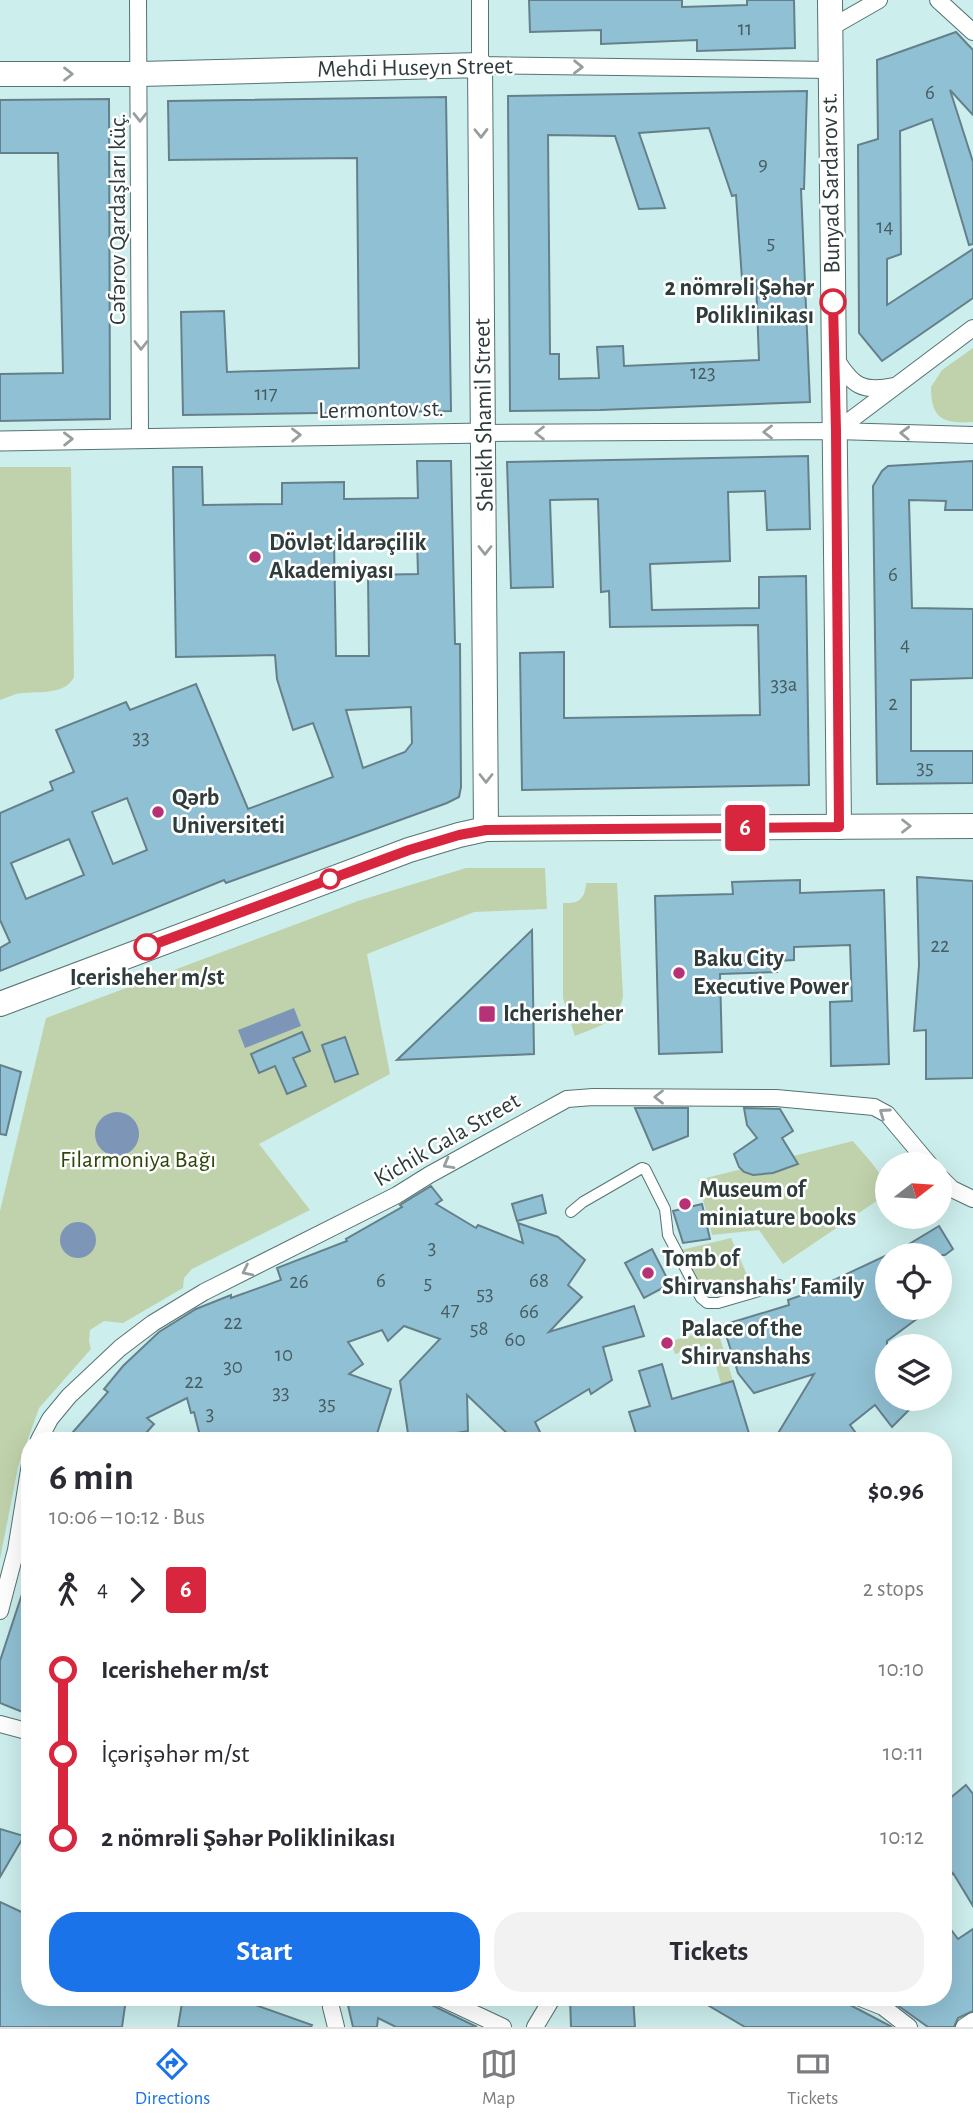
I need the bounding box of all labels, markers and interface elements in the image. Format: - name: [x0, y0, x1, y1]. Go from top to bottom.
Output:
- house number: 11: [738, 18, 752, 39]
- street label: Mehdi Huseyn Street: [317, 54, 513, 82]
- one-way arrow: [572, 59, 583, 74]
- one-way arrow: [63, 66, 74, 82]
- house number: 6: [925, 82, 935, 103]
- street label: Bunyad Sardarov st.: [817, 92, 845, 274]
- one-way arrow: [132, 112, 148, 123]
- street label: Cəfərov Qardaşları küç.: [106, 113, 130, 325]
- one-way arrow: [473, 128, 488, 139]
- house number: 9: [758, 153, 768, 174]
- house number: 14: [876, 216, 894, 237]
- house number: 5: [767, 232, 775, 253]
- place label: 2 nömrəli Şəhər Poliklinikası: [665, 276, 815, 328]
- marker: 2 nömrəli Şəhər Poliklinikası: [820, 289, 846, 315]
- street label: Sheikh Shamil Street: [470, 318, 498, 512]
- one-way arrow: [133, 340, 149, 350]
- house number: 123: [690, 362, 716, 383]
- house number: 117: [254, 383, 278, 404]
- street label: Lermontov st.: [318, 397, 444, 423]
- one-way arrow: [762, 424, 773, 440]
- one-way arrow: [535, 425, 545, 441]
- one-way arrow: [899, 425, 910, 441]
- one-way arrow: [290, 428, 301, 443]
- one-way arrow: [63, 431, 74, 447]
- place label: Dövlət İdarəçilik Akademiyası: [269, 528, 426, 583]
- one-way arrow: [477, 545, 493, 556]
- marker: Dövlət İdarəçilik Akademiyası: [247, 549, 263, 565]
- house number: 6: [888, 564, 898, 585]
- house number: 4: [900, 634, 910, 655]
- house number: 33a: [770, 674, 798, 695]
- house number: 2: [888, 693, 898, 714]
- house number: 33: [132, 727, 150, 748]
- house number: 35: [916, 757, 934, 778]
- one-way arrow: [478, 773, 494, 783]
- place label: Qərb Universiteti: [172, 786, 285, 838]
- marker: Qərb Universiteti: [150, 804, 166, 820]
- line badge: 6: [722, 805, 768, 851]
- text: 6: [739, 816, 751, 840]
- one-way arrow: [901, 819, 912, 834]
- unlabelled marker: [320, 869, 340, 889]
- marker: Icerisheher m/st: [134, 934, 160, 960]
- house number: 22: [930, 935, 950, 956]
- place label: Baku City Executive Power: [693, 947, 850, 999]
- marker: Baku City Executive Power: [671, 965, 687, 981]
- place label: Icerisheher m/st: [70, 966, 224, 990]
- place label: Icherisheher: [503, 1002, 624, 1026]
- marker: Icherisheher: [477, 1004, 497, 1024]
- street label: Kichik Gala Street: [370, 1088, 524, 1191]
- one-way arrow: [653, 1090, 664, 1105]
- one-way arrow: [879, 1109, 892, 1121]
- park label: Filarmoniya Bağı: [60, 1148, 216, 1172]
- north arrow: [875, 1152, 952, 1228]
- map controls: [875, 1152, 952, 1411]
- one-way arrow: [443, 1156, 456, 1169]
- place label: Museum of miniature books: [699, 1178, 856, 1230]
- marker: Museum of miniature books: [677, 1196, 693, 1212]
- house number: 3: [428, 1237, 436, 1258]
- button: locate: [875, 1243, 952, 1320]
- place label: Tomb of Shirvanshahs' Family: [662, 1247, 865, 1299]
- one-way arrow: [242, 1262, 254, 1276]
- marker: Tomb of Shirvanshahs' Family: [640, 1265, 656, 1281]
- house number: 6: [376, 1270, 386, 1291]
- house number: 68: [529, 1270, 549, 1291]
- house number: 26: [289, 1271, 309, 1292]
- house number: 5: [424, 1272, 432, 1293]
- house number: 53: [476, 1283, 494, 1304]
- house number: 47: [441, 1299, 460, 1320]
- house number: 66: [519, 1301, 539, 1322]
- house number: 22: [223, 1312, 243, 1333]
- place label: Palace of the Shirvanshahs: [681, 1317, 810, 1369]
- house number: 58: [470, 1318, 488, 1339]
- house number: 60: [505, 1329, 525, 1350]
- button: layers: [875, 1334, 952, 1411]
- marker: Palace of the Shirvanshahs: [659, 1335, 675, 1351]
- house number: 10: [275, 1344, 293, 1365]
- house number: 30: [223, 1356, 243, 1377]
- house number: 22: [184, 1371, 204, 1392]
- house number: 33: [272, 1382, 290, 1403]
- house number: 35: [318, 1393, 336, 1414]
- house number: 3: [206, 1403, 214, 1424]
- text: 6 min: [49, 1459, 134, 1497]
- text: $0.96: [868, 1478, 924, 1504]
- text: 10:06 – 10:12 · Bus: [49, 1506, 205, 1529]
- icon: walk: [49, 1571, 87, 1609]
- icon: forward: [118, 1571, 156, 1609]
- text: 4: [97, 1578, 108, 1601]
- text: 6: [180, 1578, 192, 1602]
- text: 2 stops: [863, 1578, 924, 1601]
- text: Icerisheher m/st: [101, 1657, 269, 1683]
- text: 10:10: [879, 1658, 924, 1681]
- text: İçərişəhər m/st: [101, 1741, 249, 1767]
- text: 10:11: [883, 1742, 924, 1765]
- text: 2 nömrəli Şəhər Poliklinikası: [101, 1825, 396, 1851]
- text: 10:12: [880, 1826, 924, 1849]
- button: Start: [49, 1912, 480, 1992]
- button: Tickets: [494, 1912, 924, 1992]
- tab: Directions: [135, 2045, 210, 2110]
- tab: Map: [480, 2045, 518, 2110]
- tab: Tickets: [787, 2045, 838, 2110]

